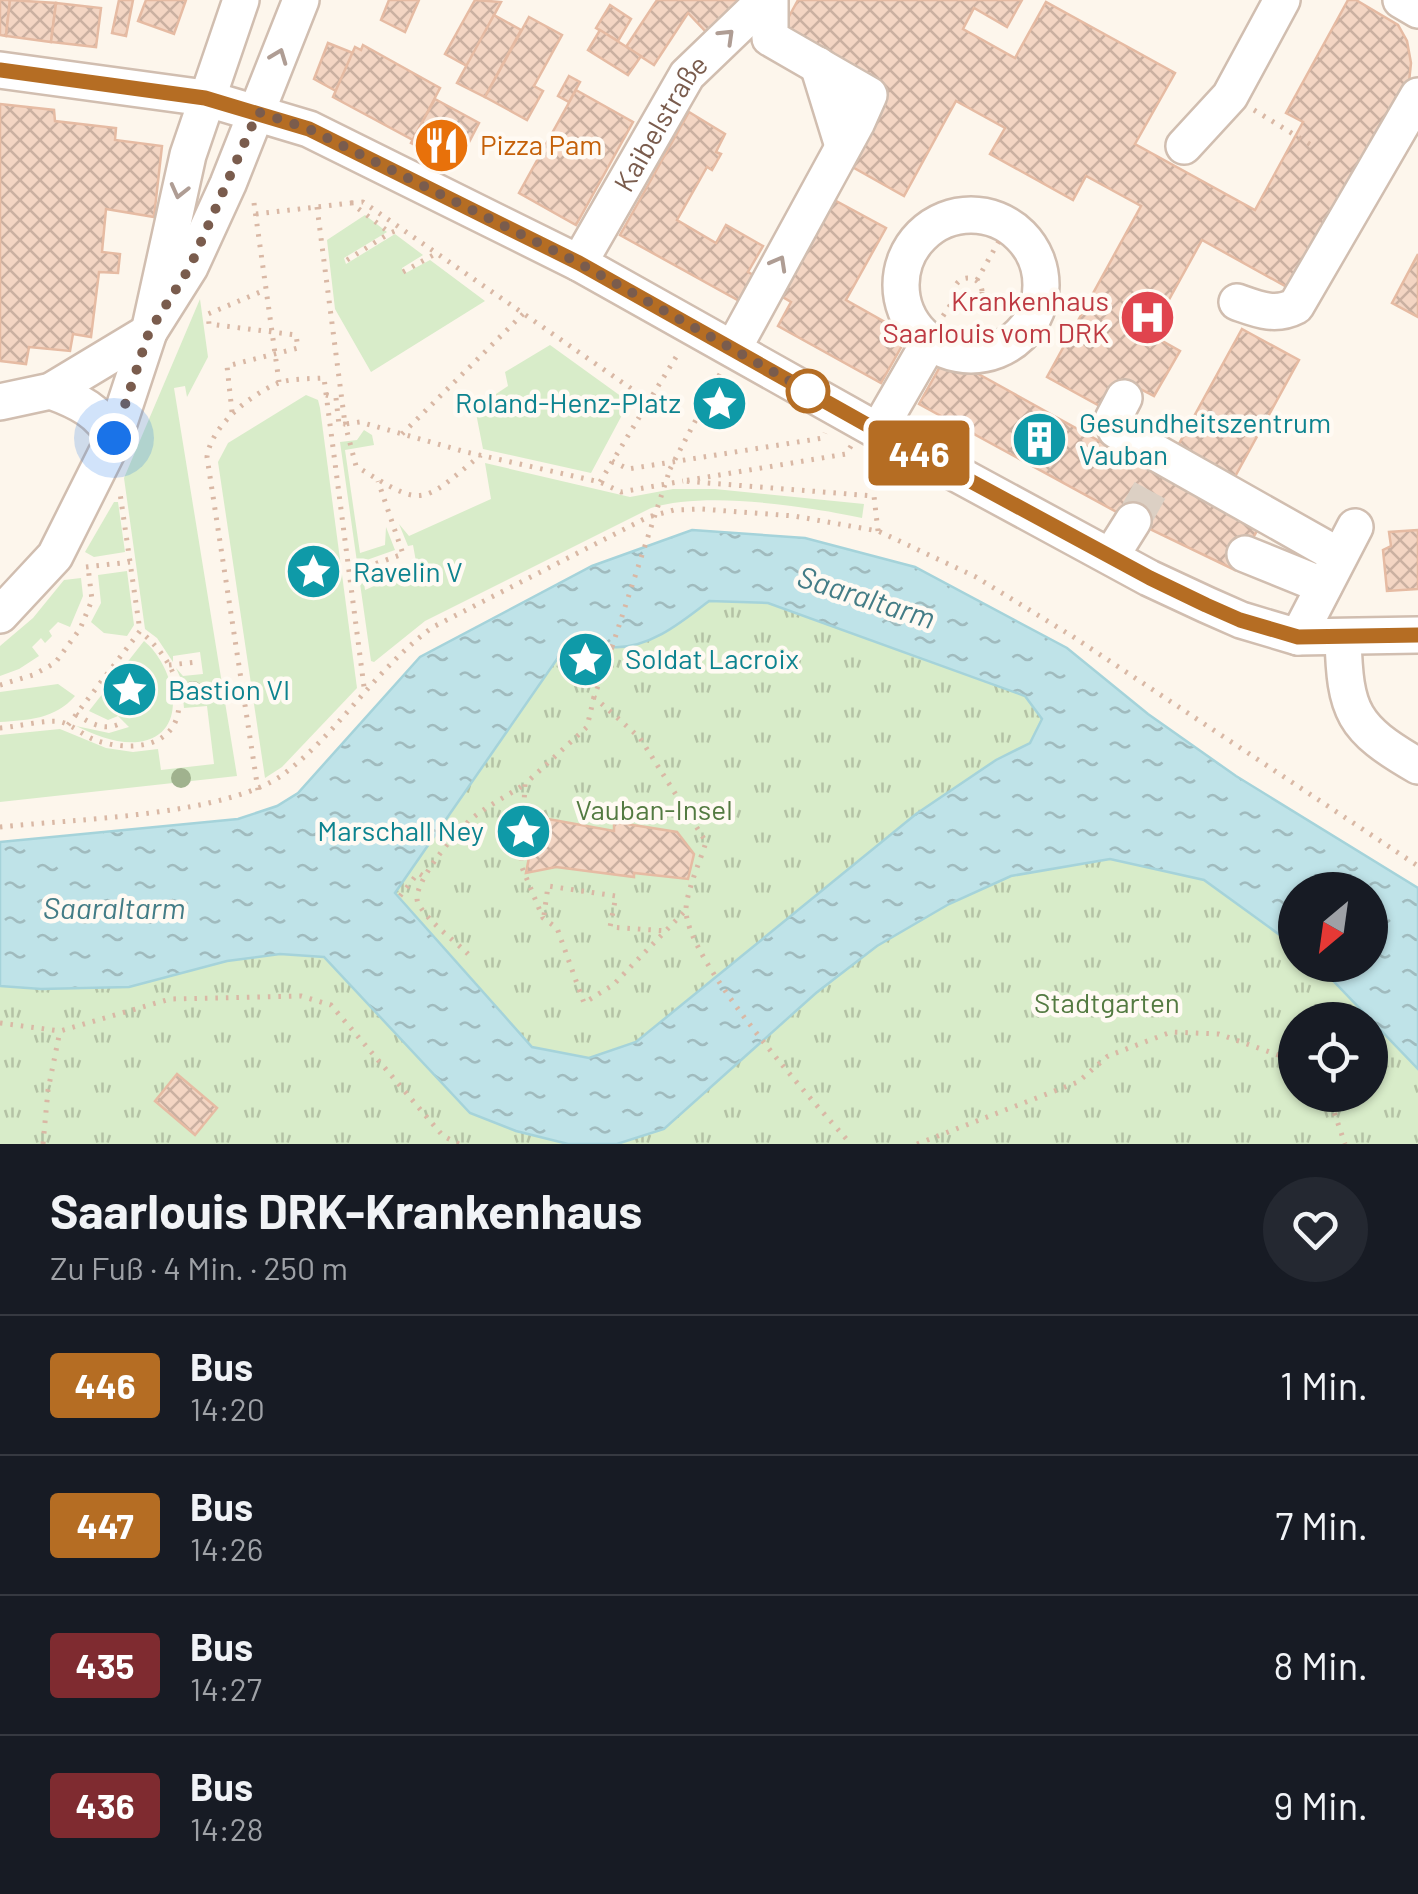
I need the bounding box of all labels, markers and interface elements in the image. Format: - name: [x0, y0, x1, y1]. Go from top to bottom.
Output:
- one-way arrow: [715, 30, 734, 48]
- street label: Kaibelstraße: [606, 47, 714, 197]
- one-way arrow: [268, 48, 288, 66]
- restaurant icon: Pizza Pam: [411, 115, 471, 175]
- place label: Pizza Pam: [480, 127, 603, 161]
- one-way arrow: [169, 182, 190, 200]
- one-way arrow: [767, 255, 786, 274]
- place label: Krankenhaus Saarlouis vom DRK: [883, 283, 1109, 349]
- hospital icon: Krankenhaus Saarlouis vom DRK: [1118, 287, 1178, 347]
- unlabelled marker: [787, 370, 829, 412]
- place icon: Roland-Henz-Platz: [690, 373, 750, 433]
- place label: Roland-Henz-Platz: [455, 385, 681, 419]
- place label: Gesundheitszentrum Vauban: [1079, 405, 1331, 471]
- building icon: Gesundheitszentrum Vauban: [1010, 409, 1070, 469]
- your location: [89, 413, 139, 463]
- line badge: 446: [862, 420, 976, 486]
- text: 446: [888, 432, 950, 474]
- place icon: Ravelin V: [284, 542, 344, 602]
- place label: Ravelin V: [353, 554, 463, 588]
- water label: Saaraltarm: [793, 557, 940, 635]
- place icon: Soldat Lacroix: [556, 629, 616, 689]
- place label: Soldat Lacroix: [625, 641, 799, 675]
- place icon: Bastion VI: [99, 660, 159, 720]
- place label: Bastion VI: [168, 672, 290, 706]
- park label: Vauban-Insel: [575, 792, 733, 826]
- place icon: Marschall Ney: [493, 801, 553, 861]
- place label: Marschall Ney: [317, 813, 484, 847]
- north arrow: [1278, 872, 1388, 982]
- map controls: [1278, 872, 1388, 1112]
- water label: Saaraltarm: [43, 889, 185, 925]
- park label: Stadtgarten: [1034, 985, 1180, 1019]
- button: locate: [1278, 1002, 1388, 1112]
- button: heart: [1263, 1177, 1368, 1282]
- text: Saarlouis DRK-Krankenhaus: [50, 1181, 642, 1239]
- text: Zu Fuß · 4 Min. · 250 m: [50, 1248, 348, 1286]
- text: Bus: [190, 1343, 253, 1389]
- text: 1 Min.: [1280, 1362, 1368, 1408]
- text: 446: [74, 1364, 136, 1406]
- text: 14:20: [190, 1389, 265, 1427]
- text: Bus: [190, 1483, 253, 1529]
- text: 7 Min.: [1275, 1502, 1368, 1548]
- text: 447: [76, 1504, 134, 1546]
- text: 14:26: [190, 1529, 263, 1567]
- text: Bus: [190, 1623, 253, 1669]
- text: 8 Min.: [1273, 1642, 1368, 1688]
- text: 435: [76, 1644, 134, 1686]
- text: 14:27: [190, 1669, 262, 1707]
- text: Bus: [190, 1763, 253, 1809]
- text: 9 Min.: [1273, 1782, 1368, 1828]
- text: 436: [76, 1784, 134, 1826]
- text: 14:28: [190, 1809, 264, 1847]

